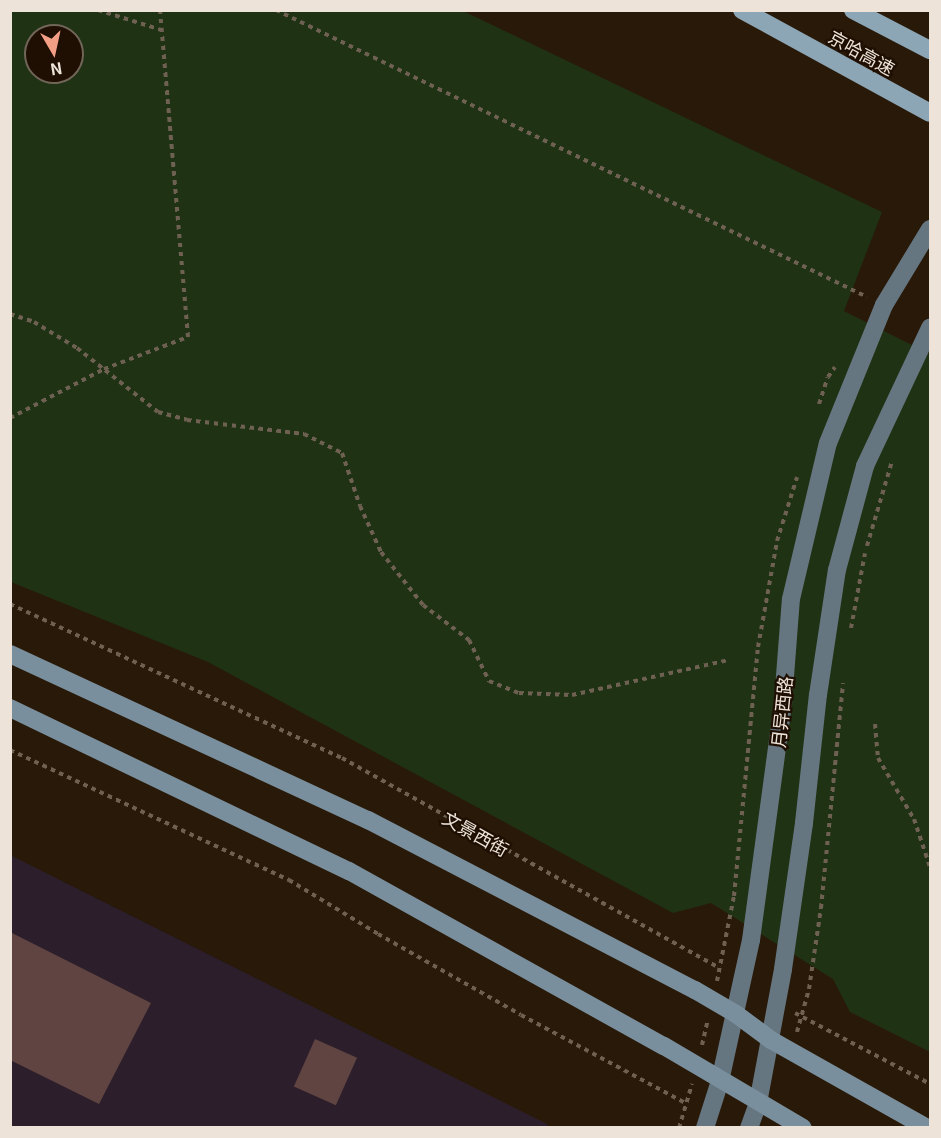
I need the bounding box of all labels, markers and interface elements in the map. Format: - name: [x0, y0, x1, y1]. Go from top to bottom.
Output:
- north arrow: [24, 24, 84, 84]
- street label: 京哈高速: [825, 25, 899, 79]
- text: N: [49, 57, 64, 83]
- street label: 月异西路: [766, 675, 796, 749]
- street label: 文景西街: [439, 806, 513, 860]

